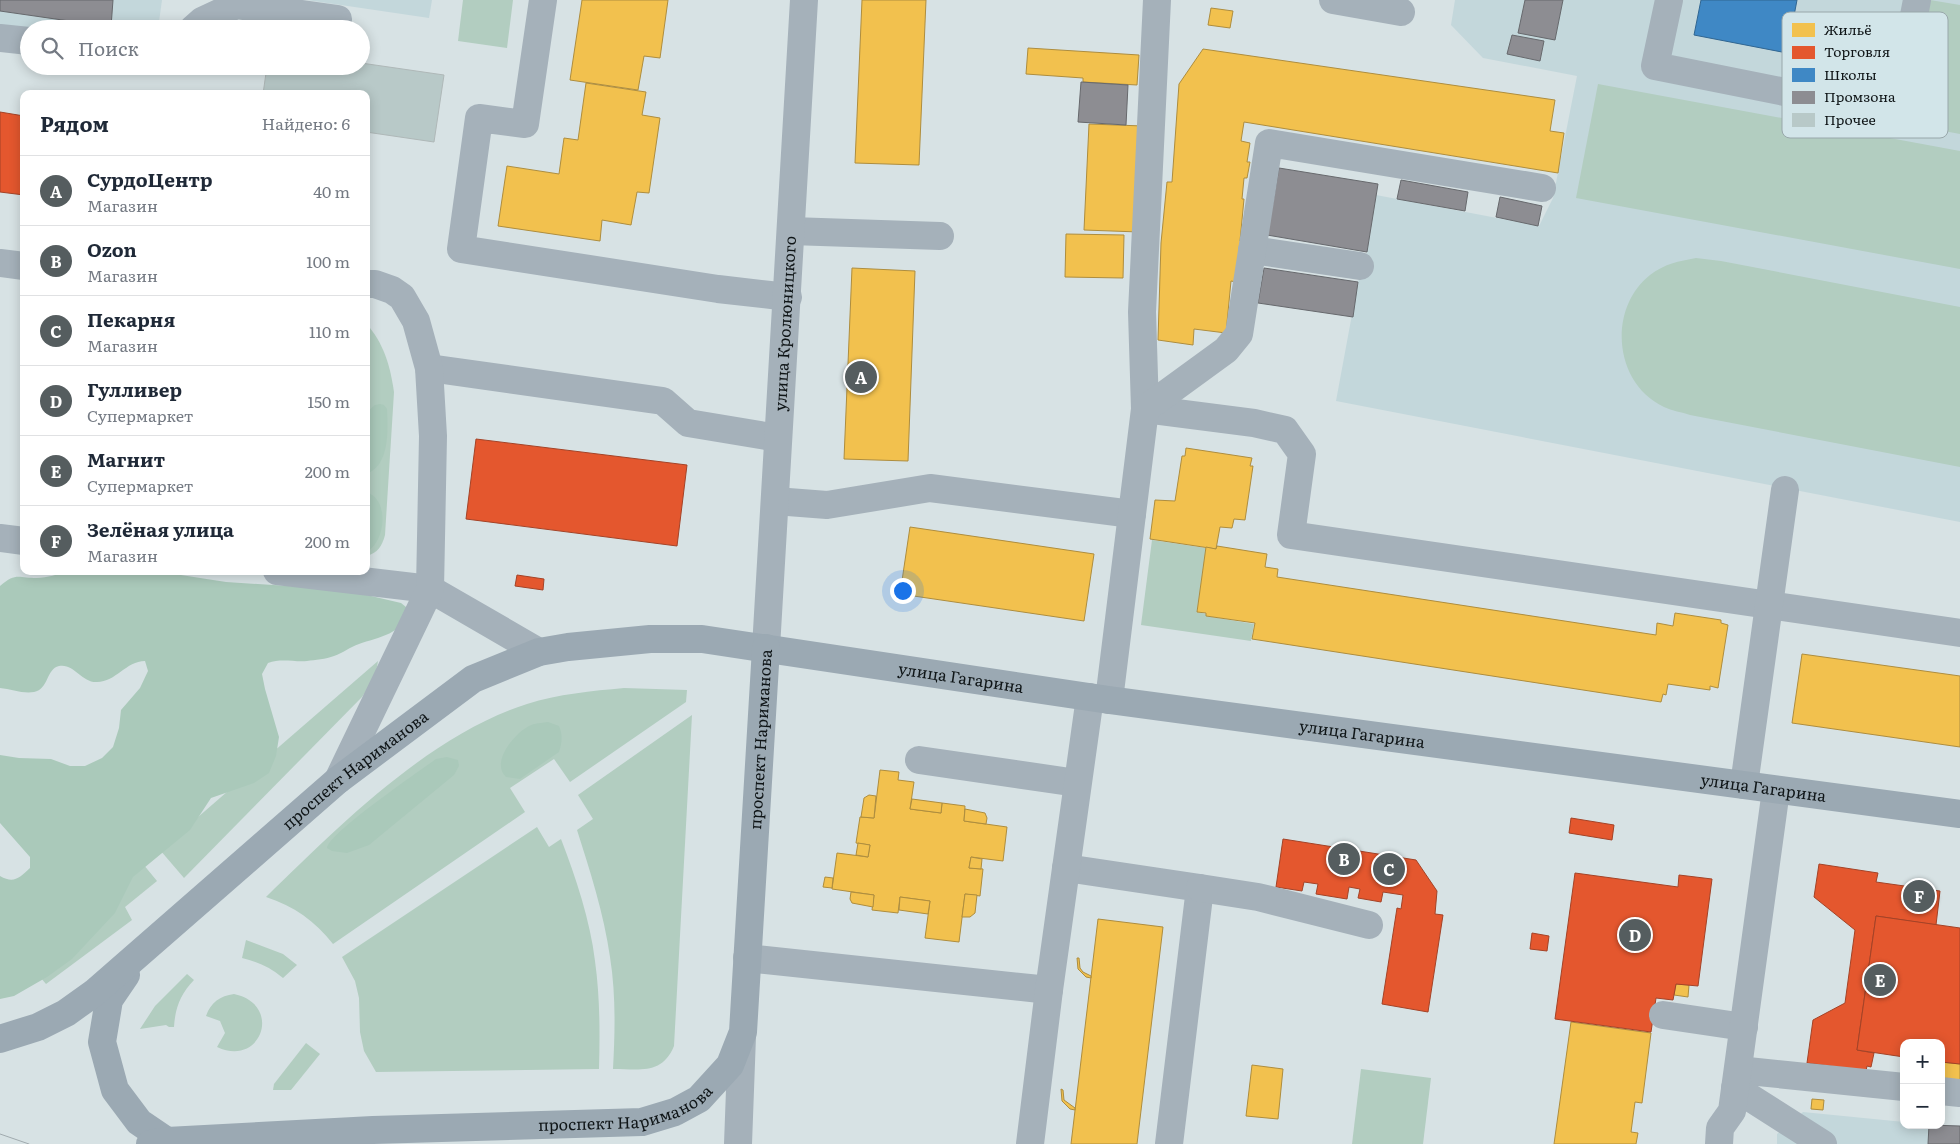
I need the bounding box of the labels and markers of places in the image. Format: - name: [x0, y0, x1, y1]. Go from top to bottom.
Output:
- pin: A: [845, 358, 877, 396]
- pin: B: [1328, 840, 1360, 878]
- pin: C: [1373, 850, 1405, 888]
- pin: F: [1903, 877, 1935, 915]
- pin: D: [1619, 916, 1651, 954]
- pin: E: [1864, 961, 1896, 999]

